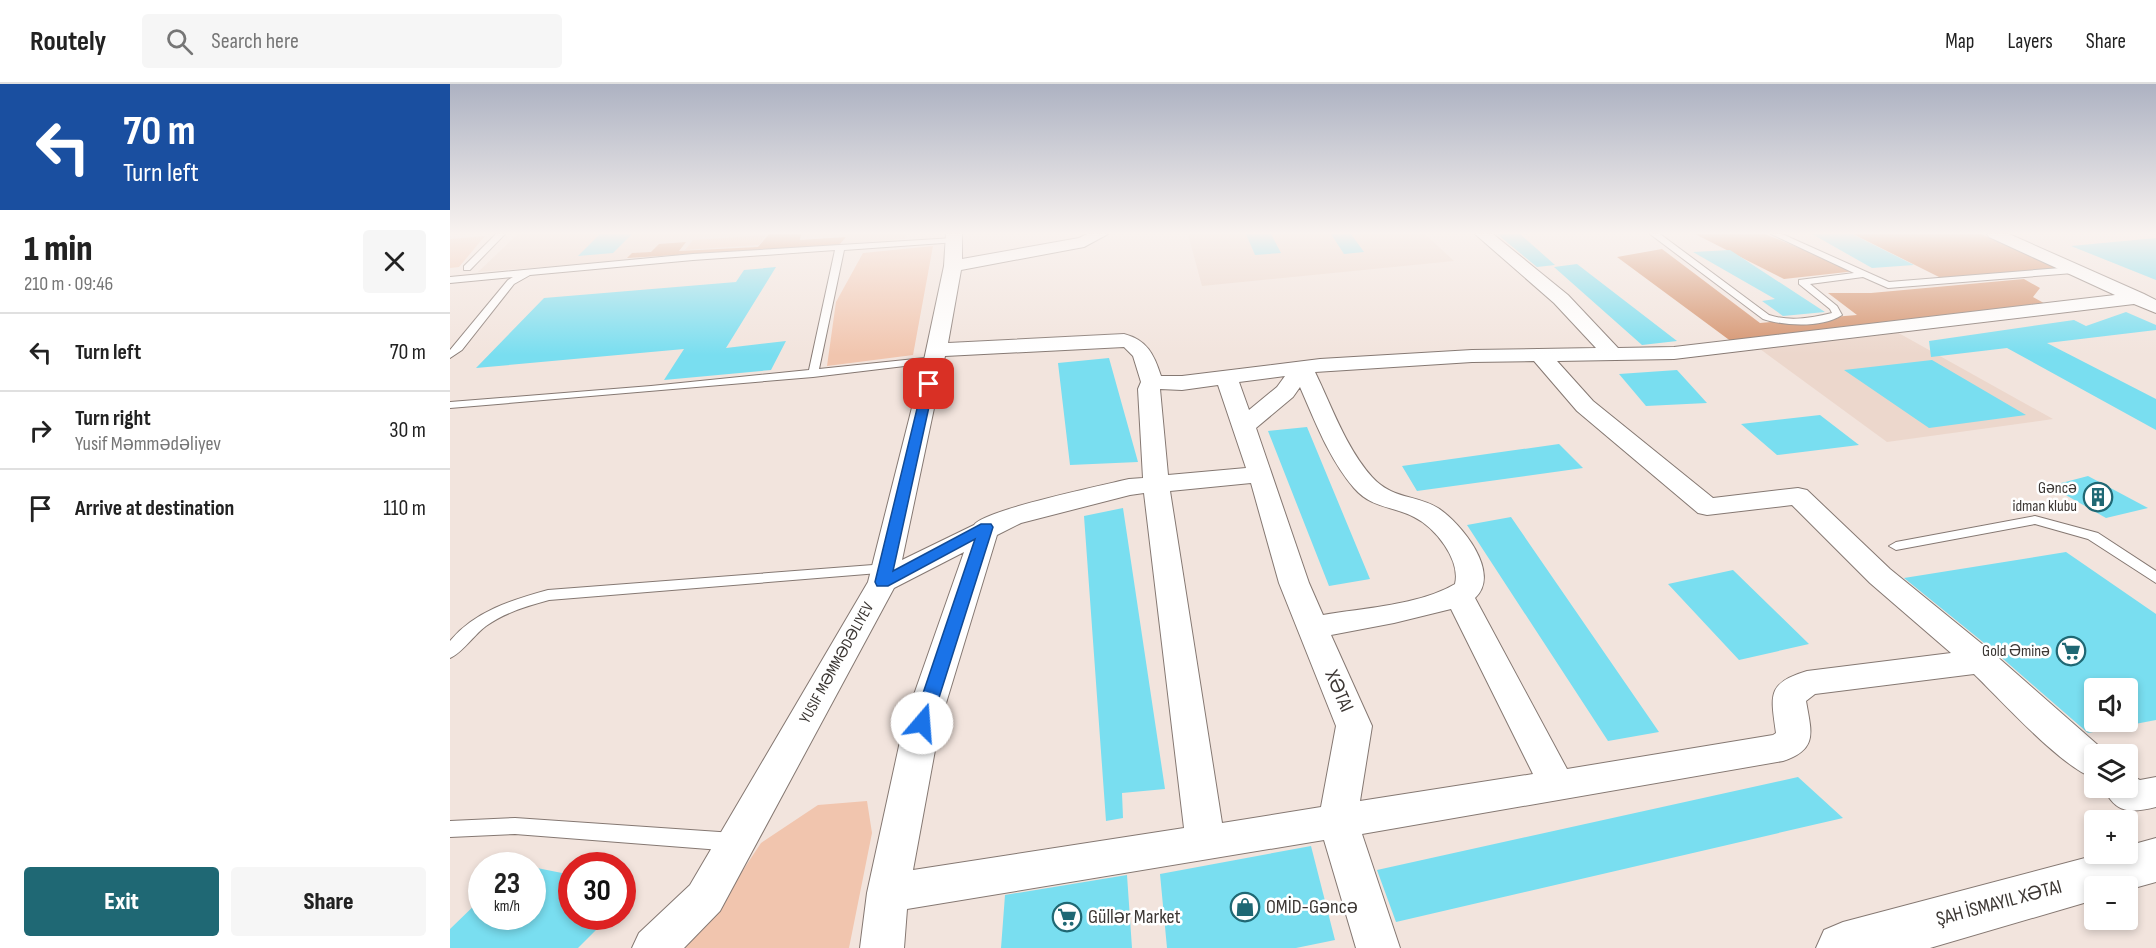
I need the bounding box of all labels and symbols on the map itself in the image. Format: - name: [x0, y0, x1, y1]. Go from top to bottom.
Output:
- pin: [903, 358, 954, 409]
- place label: Gəncə idman klubu: [2012, 479, 2077, 516]
- building icon: Gəncə idman klubu: [2082, 481, 2114, 513]
- street label: YUSIF MƏMMƏDƏLIYEV: [796, 598, 879, 727]
- supermarket icon: Gold Əminə: [2055, 635, 2087, 667]
- place label: Gold Əminə: [1982, 642, 2050, 661]
- street label: XƏTAI: [1319, 665, 1359, 716]
- position arrow: [890, 691, 954, 755]
- speed limit sign: 30: [558, 852, 636, 930]
- street label: ŞAH İSMAYIL XƏTAI: [1934, 875, 2064, 931]
- shop icon: OMİD-Gəncə: [1229, 891, 1261, 923]
- place label: OMİD-Gəncə: [1266, 895, 1358, 919]
- supermarket icon: Güllər Market: [1051, 901, 1083, 933]
- place label: Güllər Market: [1088, 905, 1181, 929]

